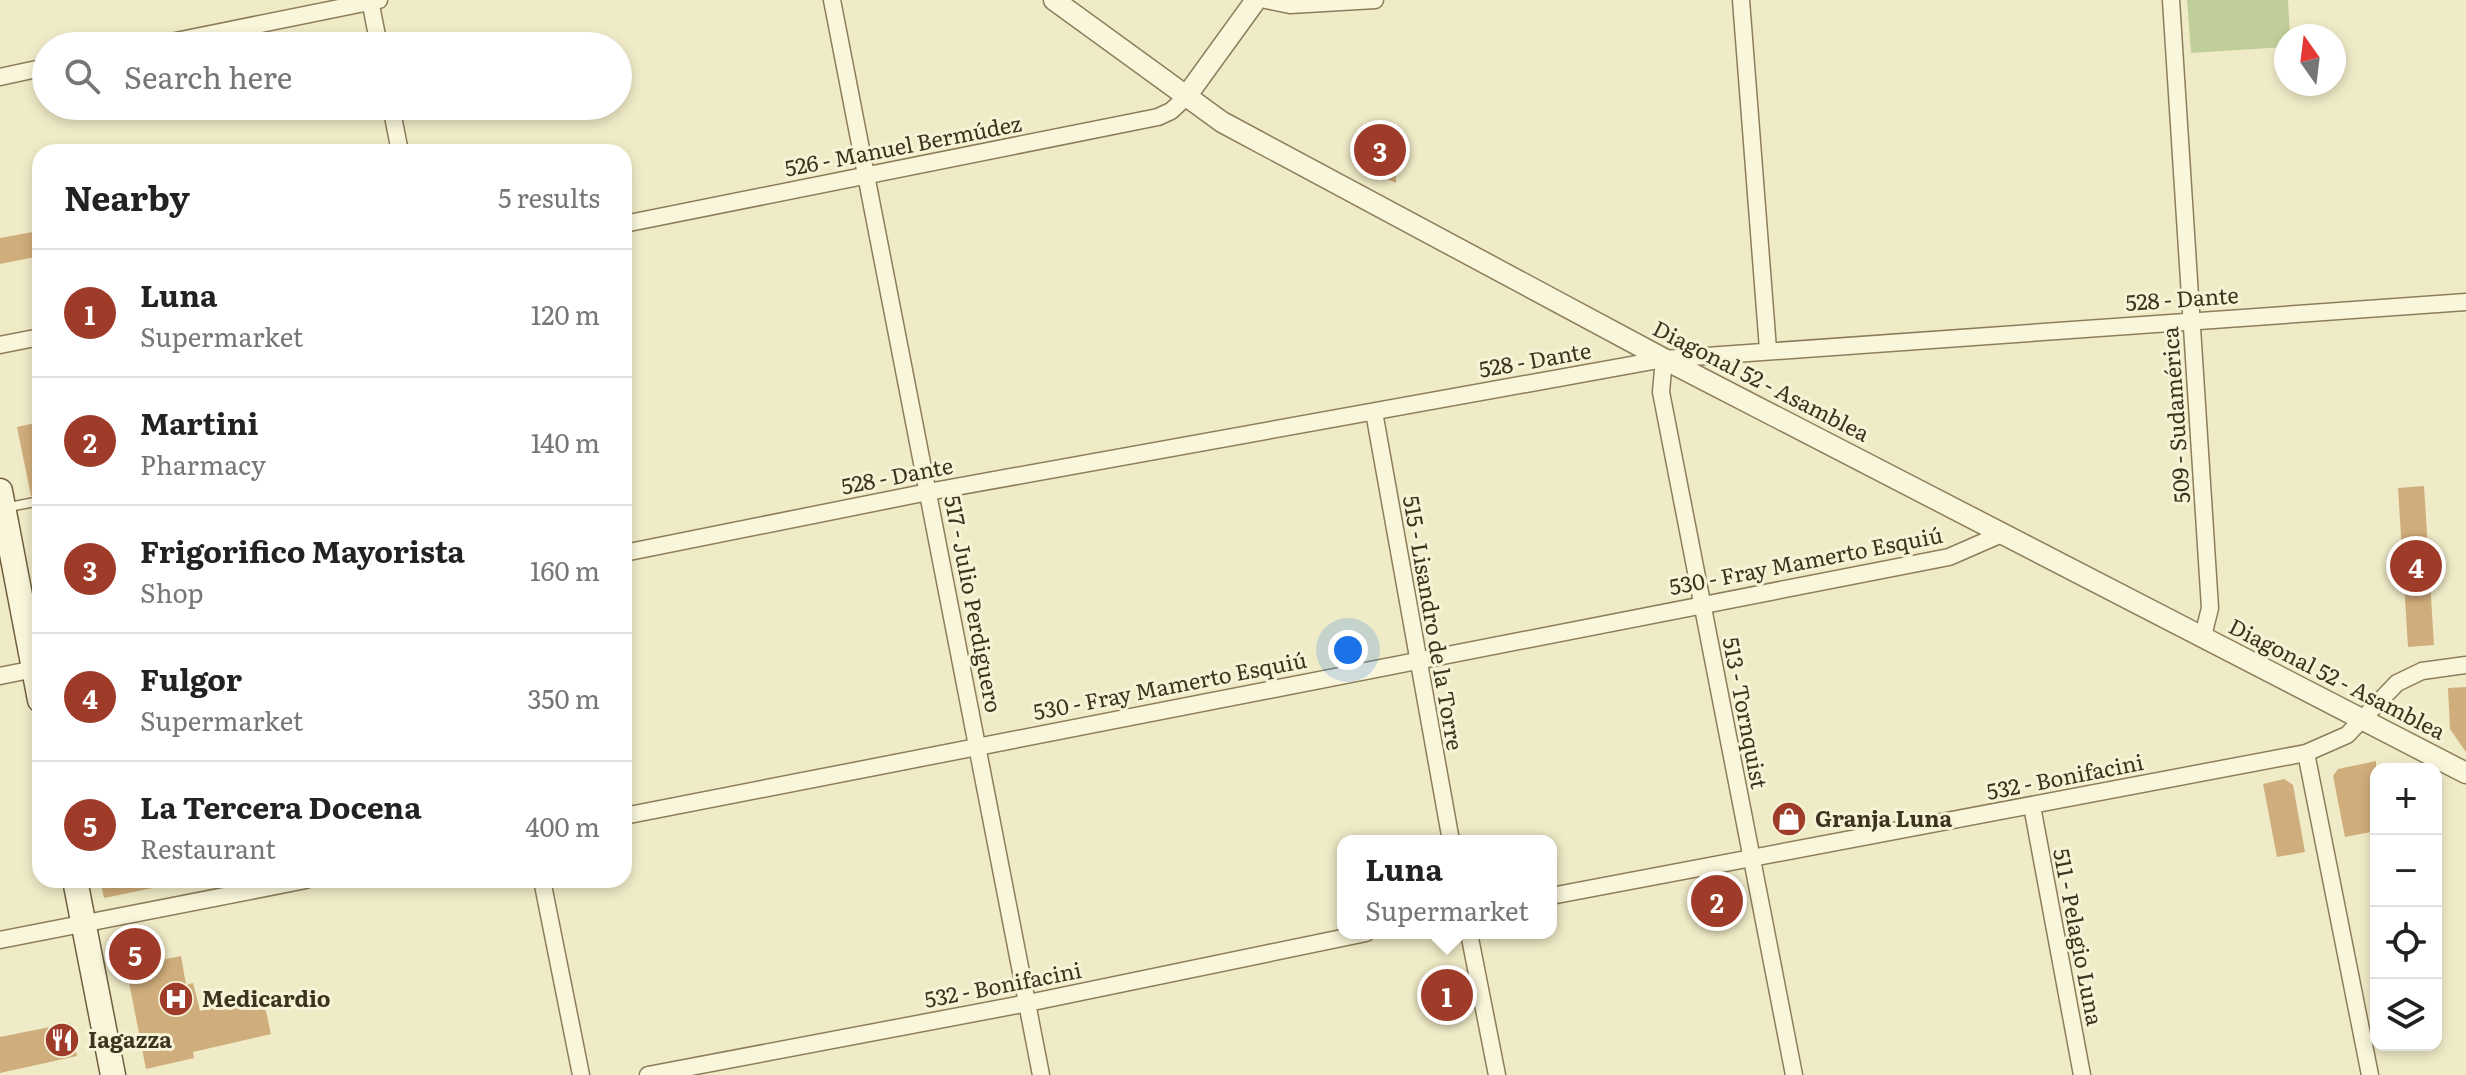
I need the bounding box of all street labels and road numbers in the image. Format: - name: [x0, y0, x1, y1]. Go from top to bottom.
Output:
- street label: 526 - Manuel Bermúdez: [781, 105, 1024, 184]
- street label: 528 - Dante: [2124, 277, 2240, 318]
- street label: Diagonal 52 - Asamblea: [1648, 311, 1876, 449]
- street label: 509 - Sudamérica: [2152, 326, 2197, 505]
- street label: 528 - Dante: [1476, 332, 1593, 385]
- street label: 528 - Dante: [838, 448, 956, 502]
- street label: 517 - Julio Perdiguero: [937, 492, 1012, 715]
- street label: 515 - Lisandro de la Torre: [1396, 493, 1473, 753]
- street label: 530 - Fray Mamerto Esquiú: [1666, 517, 1945, 602]
- street label: Diagonal 52 - Asamblea: [2224, 609, 2452, 747]
- street label: 513 - Tornquist: [1716, 634, 1777, 791]
- street label: 530 - Fray Mamerto Esquiú: [1030, 642, 1309, 727]
- street label: 532 - Bonifacini: [1983, 744, 2146, 807]
- street label: 511 - Pelagio Luna: [2046, 845, 2113, 1028]
- street label: 532 - Bonifacini: [921, 952, 1084, 1015]

